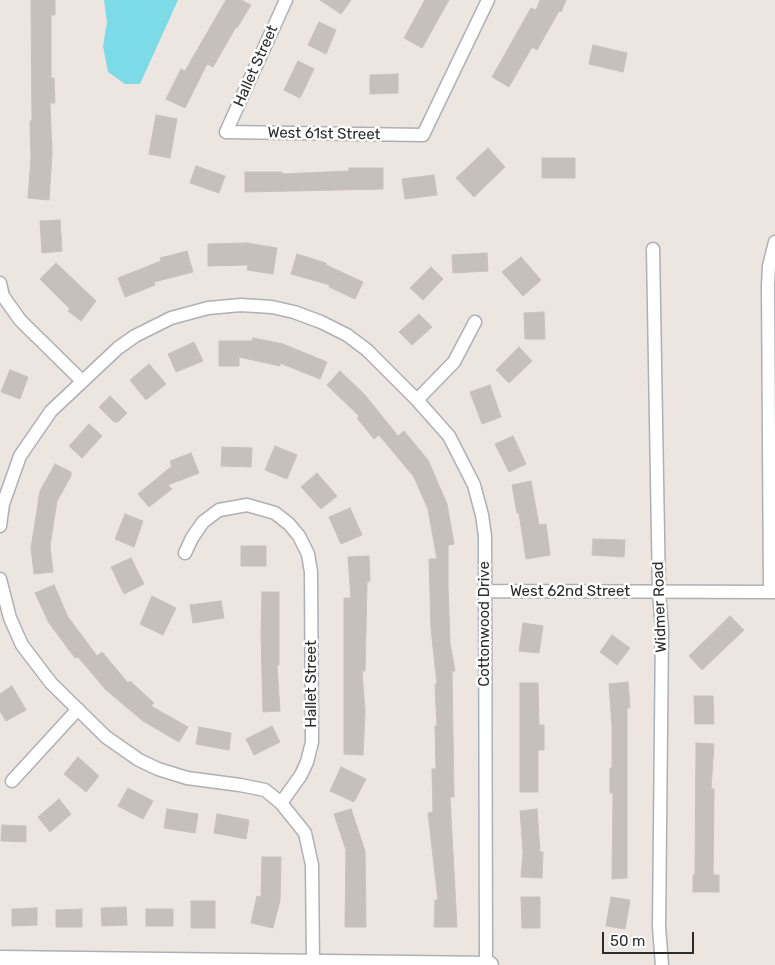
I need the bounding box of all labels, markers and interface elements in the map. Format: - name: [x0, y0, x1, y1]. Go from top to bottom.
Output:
- street label: Hallet Street: [230, 22, 282, 110]
- street label: West 61st Street: [267, 124, 381, 144]
- street label: Cottonwood Drive: [476, 561, 494, 687]
- street label: Widmer Road: [649, 561, 671, 653]
- street label: West 62nd Street: [510, 583, 630, 601]
- street label: Hallet Street: [303, 640, 321, 728]
- scale bar: [605, 922, 698, 954]
- text: 50 m: [610, 932, 645, 950]

